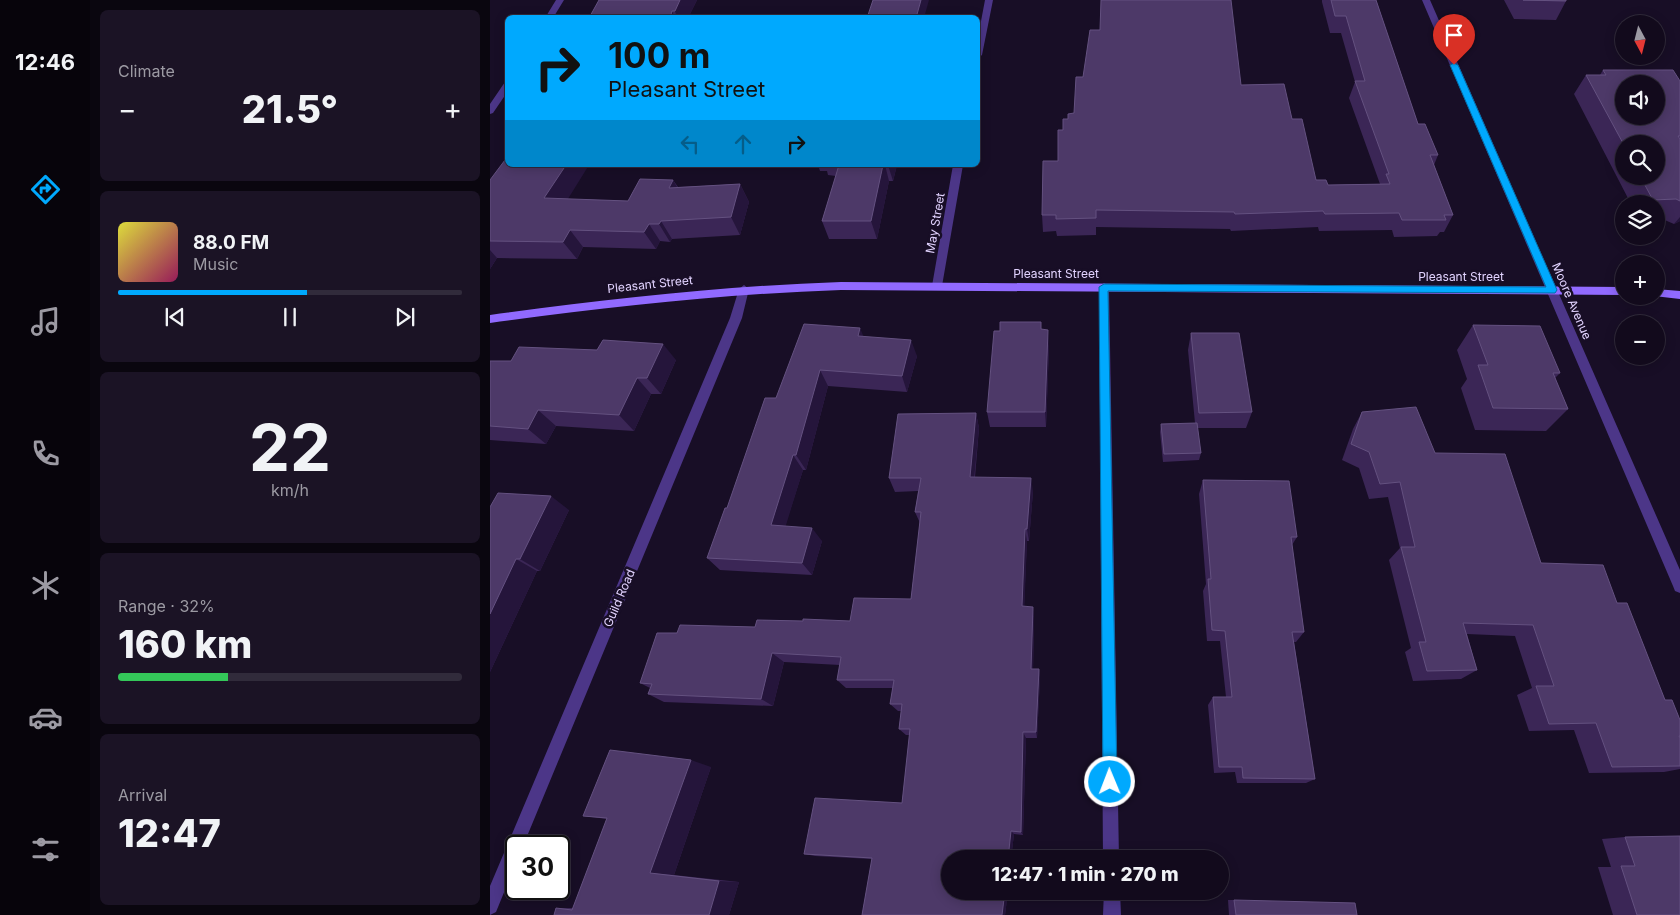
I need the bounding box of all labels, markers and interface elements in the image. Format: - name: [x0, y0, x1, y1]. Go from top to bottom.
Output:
- pin: [1433, 14, 1475, 65]
- north arrow: [1615, 15, 1665, 65]
- map controls: [1615, 15, 1665, 365]
- icon: arrive: [1440, 21, 1468, 49]
- text: 100 m: [608, 34, 711, 76]
- icon: right: [525, 35, 590, 100]
- text: 12:46: [15, 49, 75, 75]
- text: Climate: [118, 61, 175, 81]
- button: sound: [1615, 75, 1665, 125]
- text: Pleasant Street: [608, 76, 765, 102]
- text: 21.5°: [242, 86, 338, 132]
- text: −: [118, 92, 137, 126]
- text: +: [443, 92, 462, 126]
- icon: left: [676, 130, 704, 158]
- icon: ahead: [729, 130, 757, 158]
- icon: right: [782, 130, 810, 158]
- button: search: [1615, 135, 1665, 185]
- icon: directions: [28, 172, 63, 207]
- street label: May Street: [922, 191, 948, 255]
- button: layers: [1615, 195, 1665, 245]
- text: 88.0 FM: [193, 231, 269, 254]
- text: Music: [193, 254, 238, 274]
- button: +: [1615, 255, 1665, 305]
- street label: Moore Avenue: [1549, 260, 1595, 342]
- street label: Pleasant Street: [1013, 266, 1099, 281]
- street label: Pleasant Street: [1418, 269, 1504, 284]
- street label: Pleasant Street: [607, 272, 693, 296]
- icon: previous: [161, 303, 189, 331]
- icon: pause: [276, 303, 304, 331]
- icon: next: [391, 303, 419, 331]
- icon: music: [28, 304, 63, 339]
- button: −: [1615, 315, 1665, 365]
- text: 22: [249, 408, 331, 487]
- icon: phone: [28, 436, 63, 471]
- text: km/h: [271, 480, 309, 500]
- street label: Guild Road: [600, 567, 638, 629]
- icon: climate: [28, 568, 63, 603]
- text: Range · 32%: [118, 596, 215, 616]
- text: 160 km: [118, 621, 252, 667]
- icon: car: [28, 700, 63, 735]
- position arrow: [1083, 755, 1135, 807]
- text: Arrival: [118, 785, 167, 805]
- text: 12:47: [118, 810, 221, 856]
- icon: filters: [28, 832, 63, 867]
- speed limit sign: 30: [505, 835, 570, 900]
- text: 12:47 · 1 min · 270 m: [992, 863, 1179, 886]

